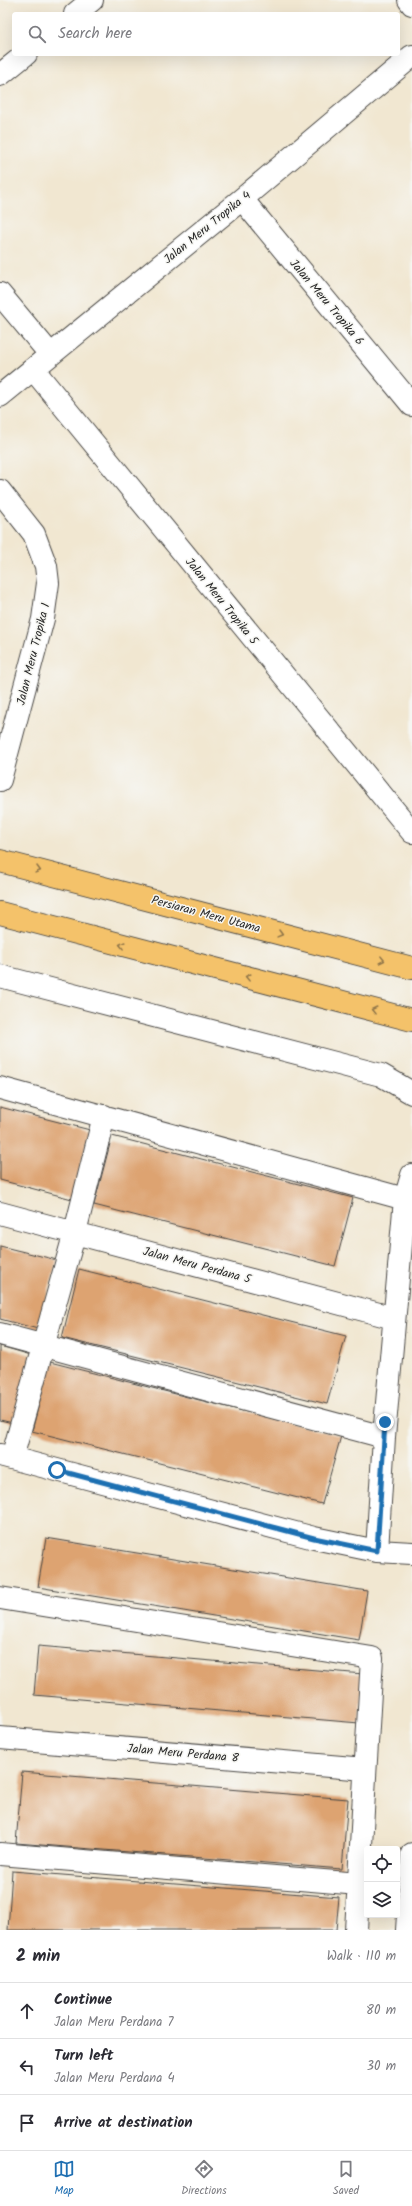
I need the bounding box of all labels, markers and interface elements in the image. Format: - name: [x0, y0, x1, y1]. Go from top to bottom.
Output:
- search box: [12, 12, 400, 56]
- text: Search here: [58, 22, 132, 46]
- icon: search: [26, 23, 48, 45]
- street label: Jalan Meru Tropika 4: [160, 186, 255, 269]
- street label: Jalan Meru Tropika 6: [285, 255, 368, 350]
- street label: Jalan Meru Tropika 5: [180, 554, 264, 650]
- street label: Jalan Meru Tropika 1: [12, 601, 55, 707]
- one-way arrow: [35, 866, 41, 874]
- street label: Persiaran Meru Utama: [149, 891, 263, 938]
- one-way arrow: [277, 929, 283, 937]
- one-way arrow: [119, 941, 126, 950]
- one-way arrow: [378, 955, 385, 964]
- one-way arrow: [245, 974, 252, 982]
- one-way arrow: [371, 1006, 378, 1015]
- street label: Jalan Meru Perdana 5: [141, 1242, 255, 1289]
- route end: [376, 1413, 394, 1431]
- route start: [48, 1461, 66, 1479]
- street label: Jalan Meru Perdana 8: [126, 1739, 240, 1768]
- map controls: [364, 1846, 400, 1918]
- button: locate: [364, 1846, 400, 1882]
- button: layers: [364, 1882, 400, 1918]
- text: 2 min: [16, 1943, 60, 1970]
- text: Walk · 110 m: [327, 1946, 396, 1967]
- text: Continue: [54, 1988, 112, 2012]
- icon: ahead: [16, 2000, 38, 2022]
- text: 80 m: [366, 2000, 396, 2021]
- text: Jalan Meru Perdana 7: [54, 2012, 174, 2033]
- text: Turn left: [54, 2044, 114, 2068]
- icon: left: [16, 2056, 38, 2078]
- text: 30 m: [367, 2056, 396, 2077]
- text: Jalan Meru Perdana 4: [54, 2068, 175, 2089]
- text: Arrive at destination: [54, 2111, 193, 2135]
- icon: arrive: [16, 2112, 38, 2134]
- tab: Map: [53, 2158, 75, 2200]
- tab: Directions: [181, 2158, 227, 2200]
- tab: Saved: [333, 2158, 359, 2200]

